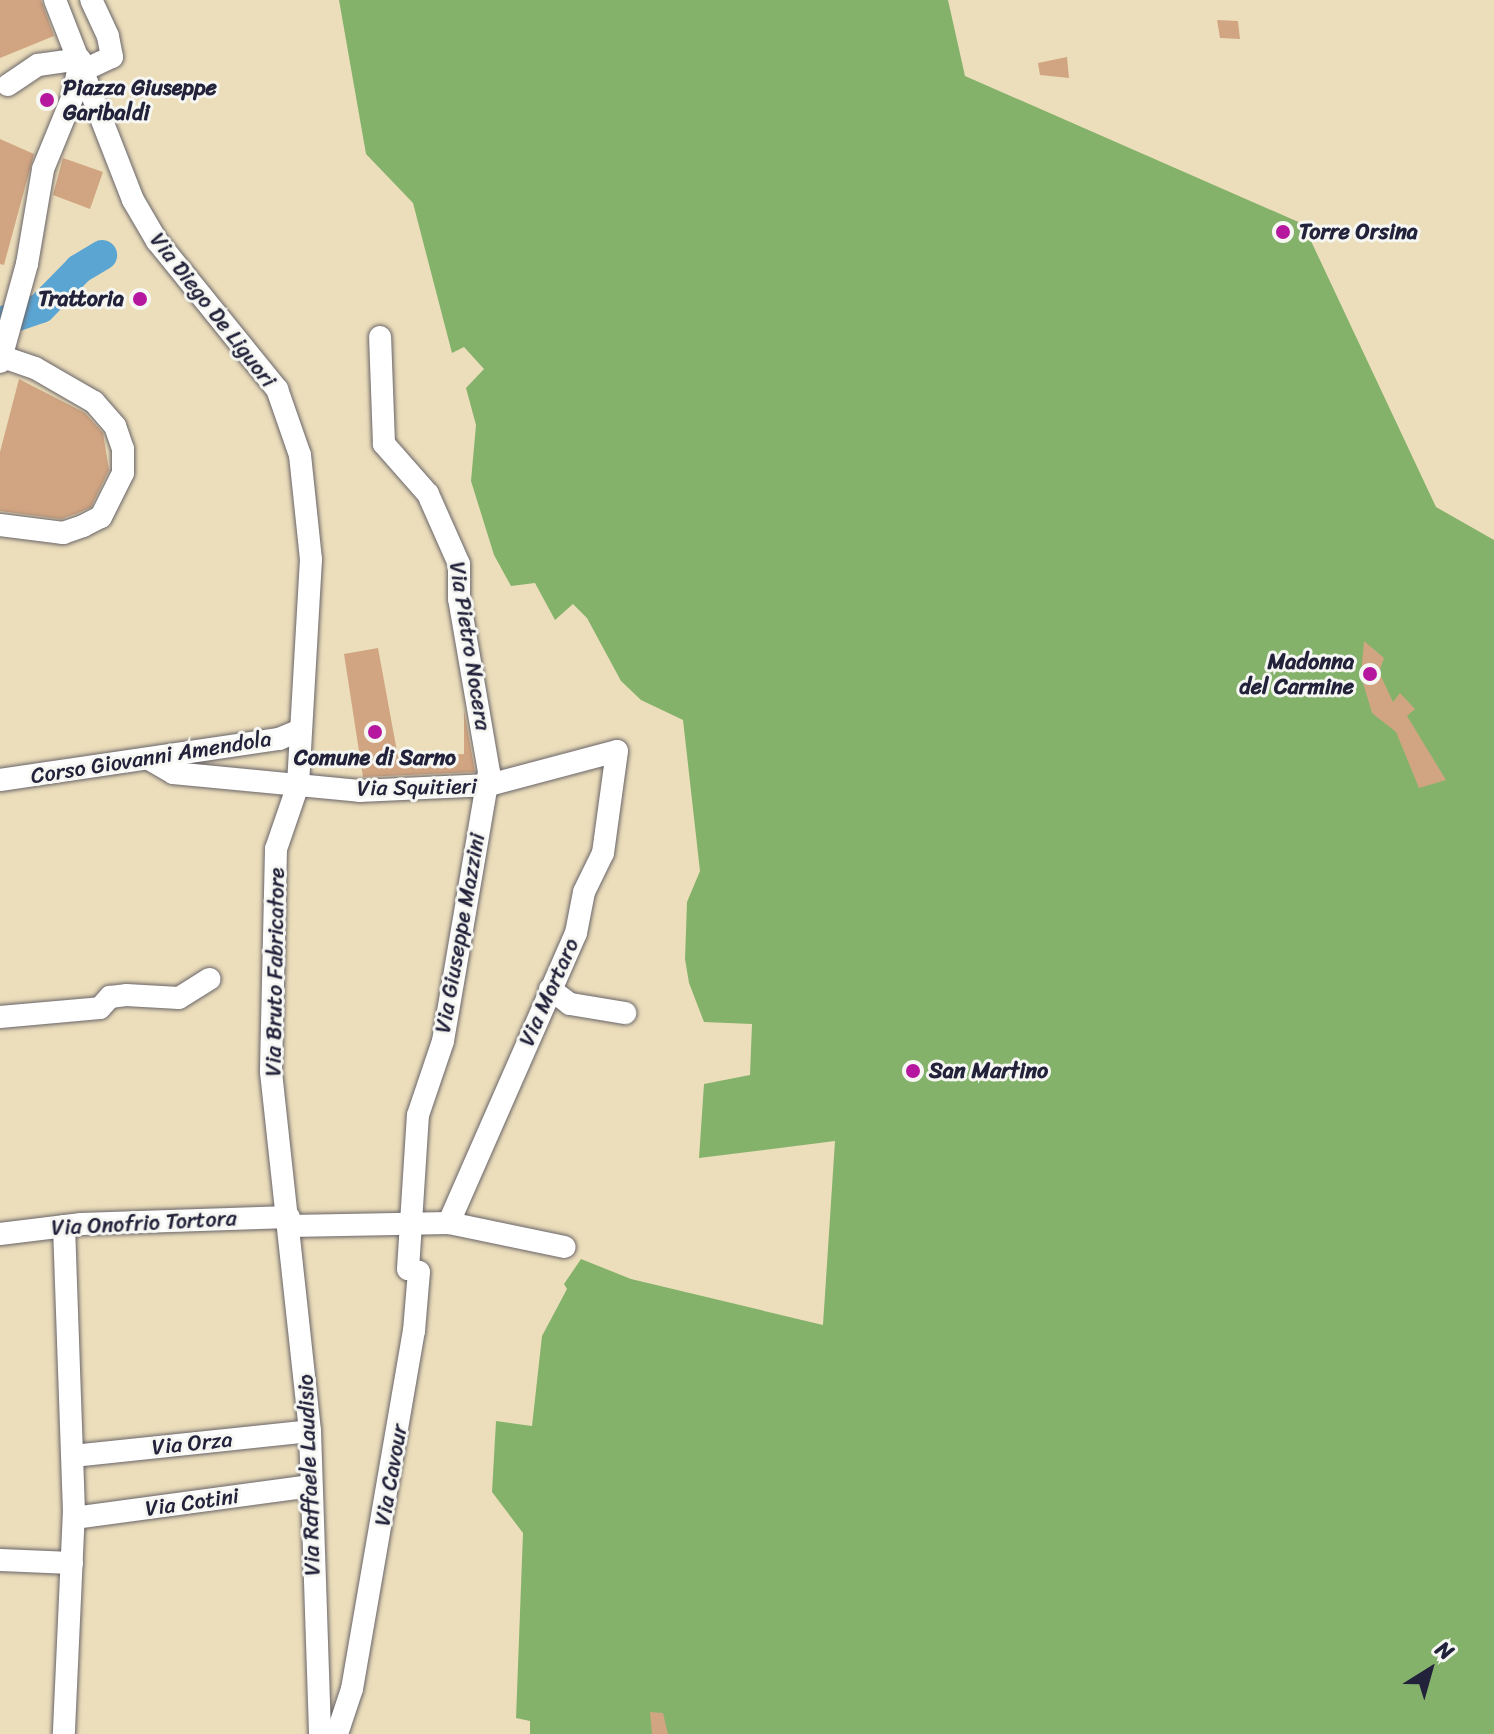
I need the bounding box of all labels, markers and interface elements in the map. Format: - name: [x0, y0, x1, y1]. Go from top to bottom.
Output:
- place label: Piazza Giuseppe Garibaldi: [63, 74, 218, 126]
- marker: Piazza Giuseppe Garibaldi: [38, 91, 56, 109]
- place label: Torre Orsina: [1299, 219, 1418, 245]
- marker: Torre Orsina: [1274, 223, 1292, 241]
- street label: Via Diego De Liguori: [144, 227, 282, 393]
- place label: Trattoria: [38, 286, 124, 312]
- marker: Trattoria: [131, 290, 149, 308]
- street label: Via Pietro Nocera: [444, 560, 496, 732]
- place label: Madonna del Carmine: [1240, 648, 1354, 700]
- marker: Madonna del Carmine: [1361, 665, 1379, 683]
- marker: Comune di Sarno: [366, 723, 384, 741]
- street label: Corso Giovanni Amendola: [29, 725, 273, 789]
- place label: Comune di Sarno: [294, 745, 456, 771]
- street label: Via Squitieri: [357, 773, 477, 801]
- street label: Via Giuseppe Mazzini: [429, 831, 491, 1035]
- street label: Via Bruto Fabricatore: [260, 867, 290, 1077]
- street label: Via Mortaro: [514, 934, 584, 1050]
- place label: San Martino: [929, 1058, 1048, 1084]
- marker: San Martino: [904, 1062, 922, 1080]
- street label: Via Onofrio Tortora: [51, 1205, 237, 1241]
- street label: Via Raffaele Laudisio: [292, 1373, 326, 1577]
- street label: Via Cavour: [369, 1422, 413, 1528]
- street label: Via Orza: [151, 1426, 233, 1460]
- street label: Via Cotini: [143, 1482, 241, 1522]
- north arrow: [1390, 1630, 1470, 1710]
- text: N: [1427, 1630, 1463, 1671]

